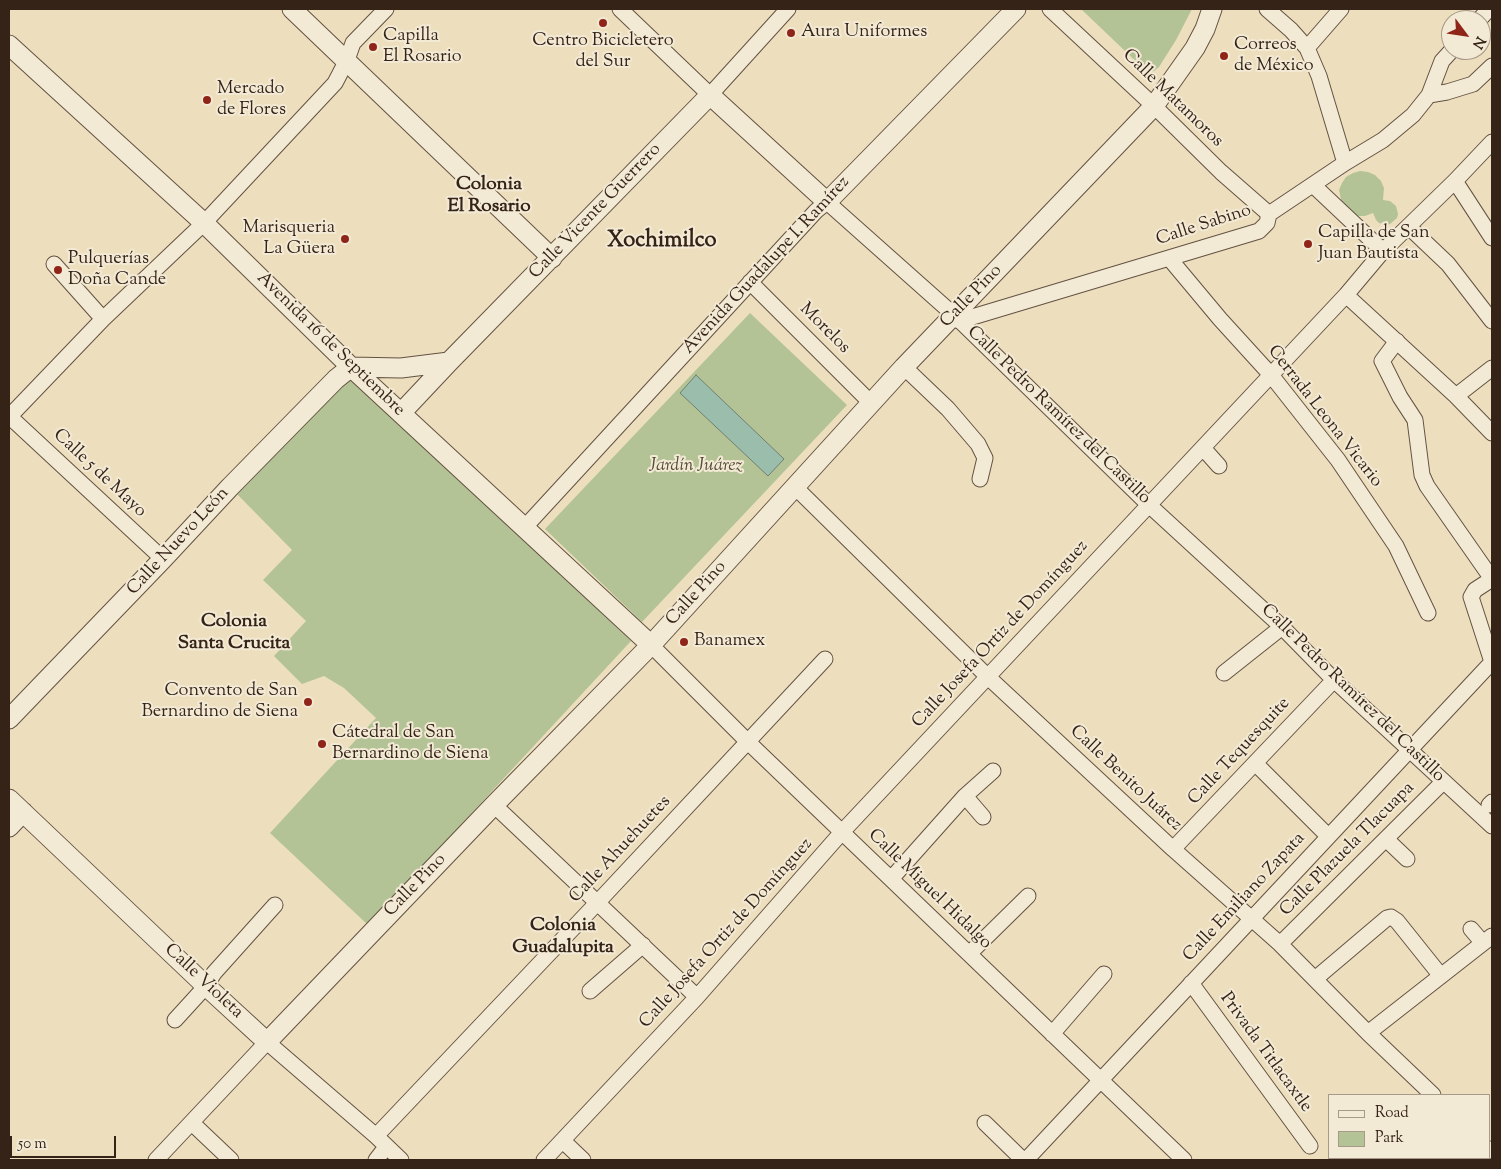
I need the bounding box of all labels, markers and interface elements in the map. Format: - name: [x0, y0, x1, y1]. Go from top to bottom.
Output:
- north arrow: [1441, 10, 1491, 60]
- marker: Centro Bicicletero del Sur: [597, 17, 609, 29]
- place label: Aura Uniformes: [801, 22, 927, 44]
- place label: Capilla El Rosario: [383, 26, 462, 68]
- marker: Aura Uniformes: [785, 27, 797, 39]
- place label: Centro Bicicletero del Sur: [532, 31, 674, 74]
- text: N: [1467, 32, 1489, 52]
- place label: Correos de México: [1234, 35, 1314, 78]
- marker: Capilla El Rosario: [367, 41, 379, 53]
- street label: Calle Matamoros: [1117, 45, 1227, 153]
- marker: Correos de México: [1218, 50, 1230, 62]
- place label: Mercado de Flores: [217, 79, 286, 122]
- marker: Mercado de Flores: [201, 94, 213, 106]
- street label: Calle Vicente Guerrero: [526, 140, 666, 284]
- street label: Avenida Guadalupe I. Ramírez: [679, 173, 855, 359]
- district label: Colonia El Rosario: [447, 175, 531, 219]
- street label: Calle Sabino: [1154, 200, 1254, 252]
- place label: Marisqueria La Güera: [243, 218, 335, 260]
- place label: Capilla de San Juan Bautista: [1318, 223, 1430, 266]
- district label: Xochimilco: [607, 229, 717, 255]
- marker: Marisqueria La Güera: [339, 233, 351, 245]
- marker: Capilla de San Juan Bautista: [1302, 238, 1314, 250]
- place label: Pulquerías Doña Cande: [68, 249, 166, 292]
- street label: Calle Pino: [936, 261, 1008, 333]
- marker: Pulquerías Doña Cande: [52, 264, 64, 276]
- street label: Avenida 16 de Septiembre: [251, 268, 409, 422]
- street label: Morelos: [794, 299, 854, 359]
- street label: Calle Pedro Ramírez del Castillo: [961, 322, 1155, 510]
- street label: Cerrada Leona Vicario: [1262, 342, 1386, 492]
- street label: Calle 5 de Mayo: [48, 425, 150, 523]
- park label: Jardín Juárez: [649, 456, 743, 478]
- street label: Calle Nuevo León: [123, 484, 235, 600]
- street label: Calle Josefa Ortiz de Domínguez: [908, 537, 1094, 733]
- street label: Calle Pino: [662, 557, 732, 631]
- street label: Calle Pedro Ramírez del Castillo: [1255, 600, 1449, 788]
- district label: Colonia Santa Crucita: [178, 612, 290, 656]
- place label: Banamex: [694, 631, 765, 653]
- marker: Banamex: [678, 636, 690, 648]
- place label: Convento de San Bernardino de Siena: [141, 681, 298, 724]
- street label: Calle Tequesquite: [1184, 694, 1296, 810]
- marker: Convento de San Bernardino de Siena: [302, 696, 314, 708]
- street label: Calle Benito Juárez: [1064, 722, 1186, 836]
- place label: Cátedral de San Bernardino de Siena: [332, 723, 489, 766]
- marker: Cátedral de San Bernardino de Siena: [316, 738, 328, 750]
- street label: Calle Plazuela Tlacuapa: [1276, 778, 1420, 922]
- street label: Calle Ahuehuetes: [566, 792, 676, 908]
- street label: Calle Miguel Hidalgo: [863, 825, 995, 955]
- street label: Calle Emiliano Zapata: [1180, 829, 1310, 967]
- street label: Calle Josefa Ortiz de Domínguez: [636, 834, 818, 1034]
- street label: Calle Pino: [380, 850, 452, 922]
- district label: Colonia Guadalupita: [512, 916, 614, 960]
- street label: Calle Violeta: [159, 940, 247, 1024]
- street label: Privada Titlacaxtle: [1214, 989, 1316, 1117]
- legend: [1328, 1094, 1491, 1159]
- text: Road: [1375, 1103, 1409, 1124]
- scale bar: [12, 1126, 119, 1158]
- text: Park: [1375, 1128, 1404, 1149]
- text: 50 m: [18, 1134, 47, 1155]

